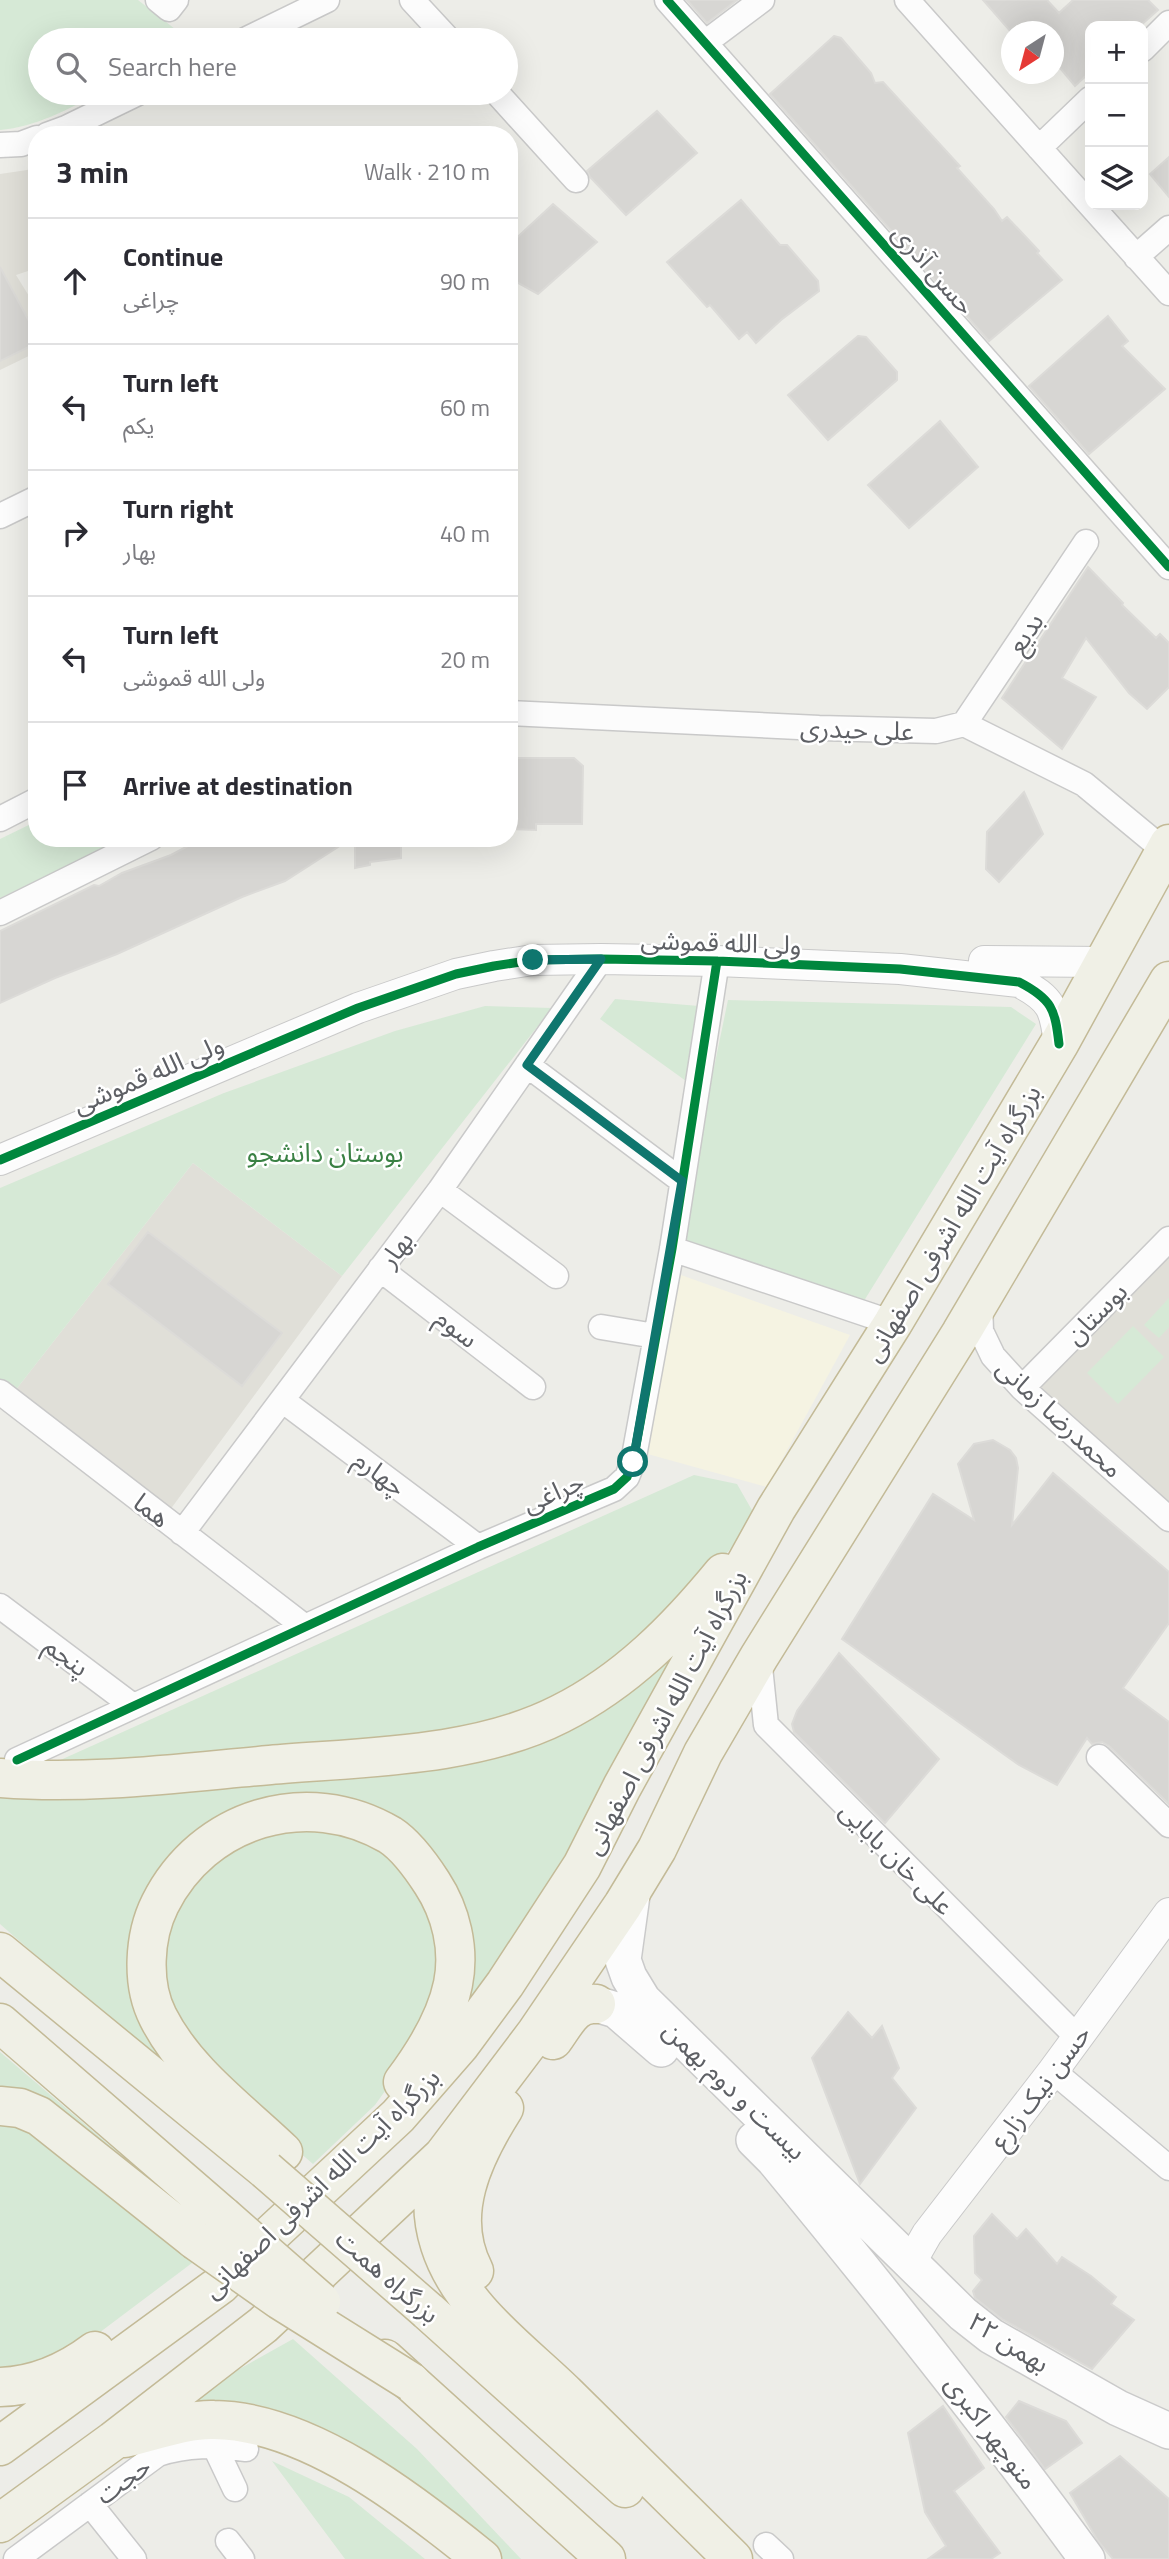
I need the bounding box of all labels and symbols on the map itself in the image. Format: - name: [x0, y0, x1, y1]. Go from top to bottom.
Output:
- north arrow: [1001, 21, 1064, 84]
- street label: حسن آذری: [883, 215, 985, 323]
- street label: بدیع: [997, 605, 1054, 662]
- street label: علی حیدری: [799, 708, 915, 750]
- street label: ولی الله قموشی: [640, 920, 802, 964]
- route end: [517, 944, 548, 975]
- street label: ولی الله قموشی: [66, 1025, 230, 1123]
- street label: بزرگراه آیت الله اشرفی اصفهانی: [853, 1077, 1051, 1369]
- park label: بوستان دانشجو: [247, 1133, 403, 1172]
- street label: بهار: [369, 1222, 423, 1276]
- street label: بوستان: [1056, 1273, 1136, 1353]
- street label: سوم: [427, 1299, 487, 1358]
- street label: محمدرضا زمانی: [988, 1349, 1132, 1487]
- street label: چهارم: [345, 1440, 415, 1507]
- route start: [617, 1446, 648, 1477]
- street label: چراغی: [516, 1462, 590, 1522]
- street label: هما: [125, 1483, 179, 1537]
- street label: بزرگراه آیت الله اشرفی اصفهانی: [573, 1563, 757, 1861]
- street label: پنجم: [36, 1626, 98, 1687]
- street label: علی خان بابایی: [831, 1792, 963, 1924]
- street label: بیست و دوم بهمن: [654, 2011, 816, 2170]
- street label: حسن نیک زارع: [980, 2016, 1100, 2158]
- street label: بزرگراه آیت الله اشرفی اصفهانی: [193, 2059, 449, 2307]
- street label: بزرگراه همت: [327, 2220, 449, 2332]
- street label: ۲۲ بهمن: [961, 2302, 1057, 2382]
- street label: منوچهر اکبری: [936, 2366, 1048, 2498]
- street label: حجت: [87, 2447, 159, 2513]

